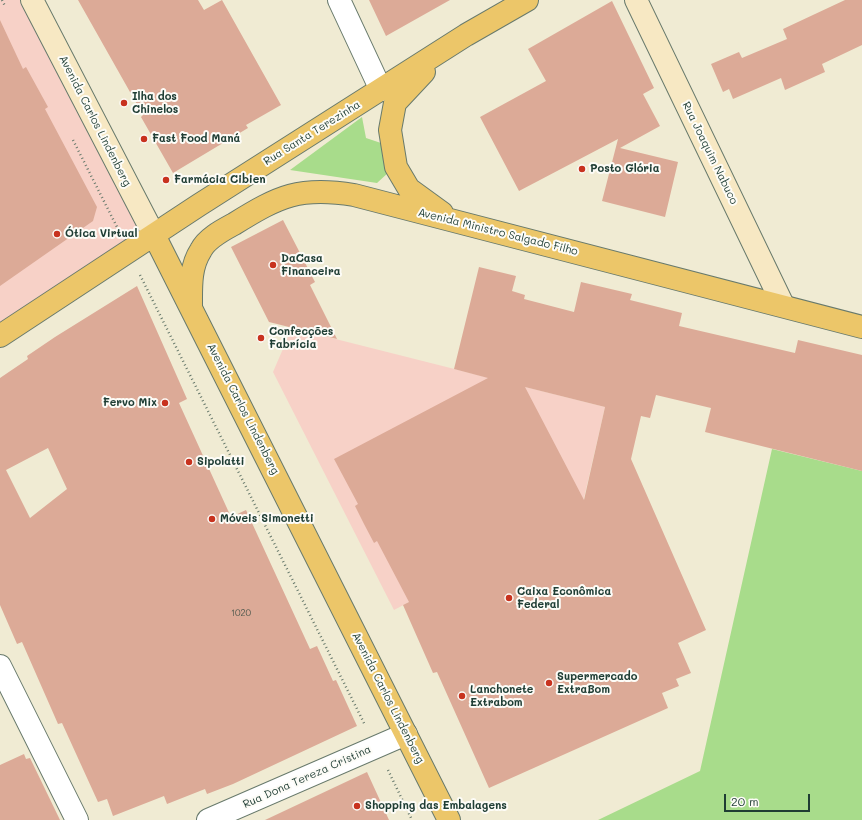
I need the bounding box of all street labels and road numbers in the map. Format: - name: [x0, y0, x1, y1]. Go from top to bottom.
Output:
- street label: Avenida Carlos Lindenberg: [56, 53, 134, 189]
- street label: Rua Santa Terezinha: [261, 98, 363, 168]
- street label: Rua Joaquim Nabuco: [679, 100, 741, 206]
- street label: Avenida Ministro Salgado Filho: [417, 206, 579, 258]
- street label: Avenida Carlos Lindenberg: [204, 341, 282, 477]
- street label: Avenida Carlos Lindenberg: [349, 630, 427, 766]
- street label: Rua Dona Tereza Cristina: [241, 743, 373, 811]

